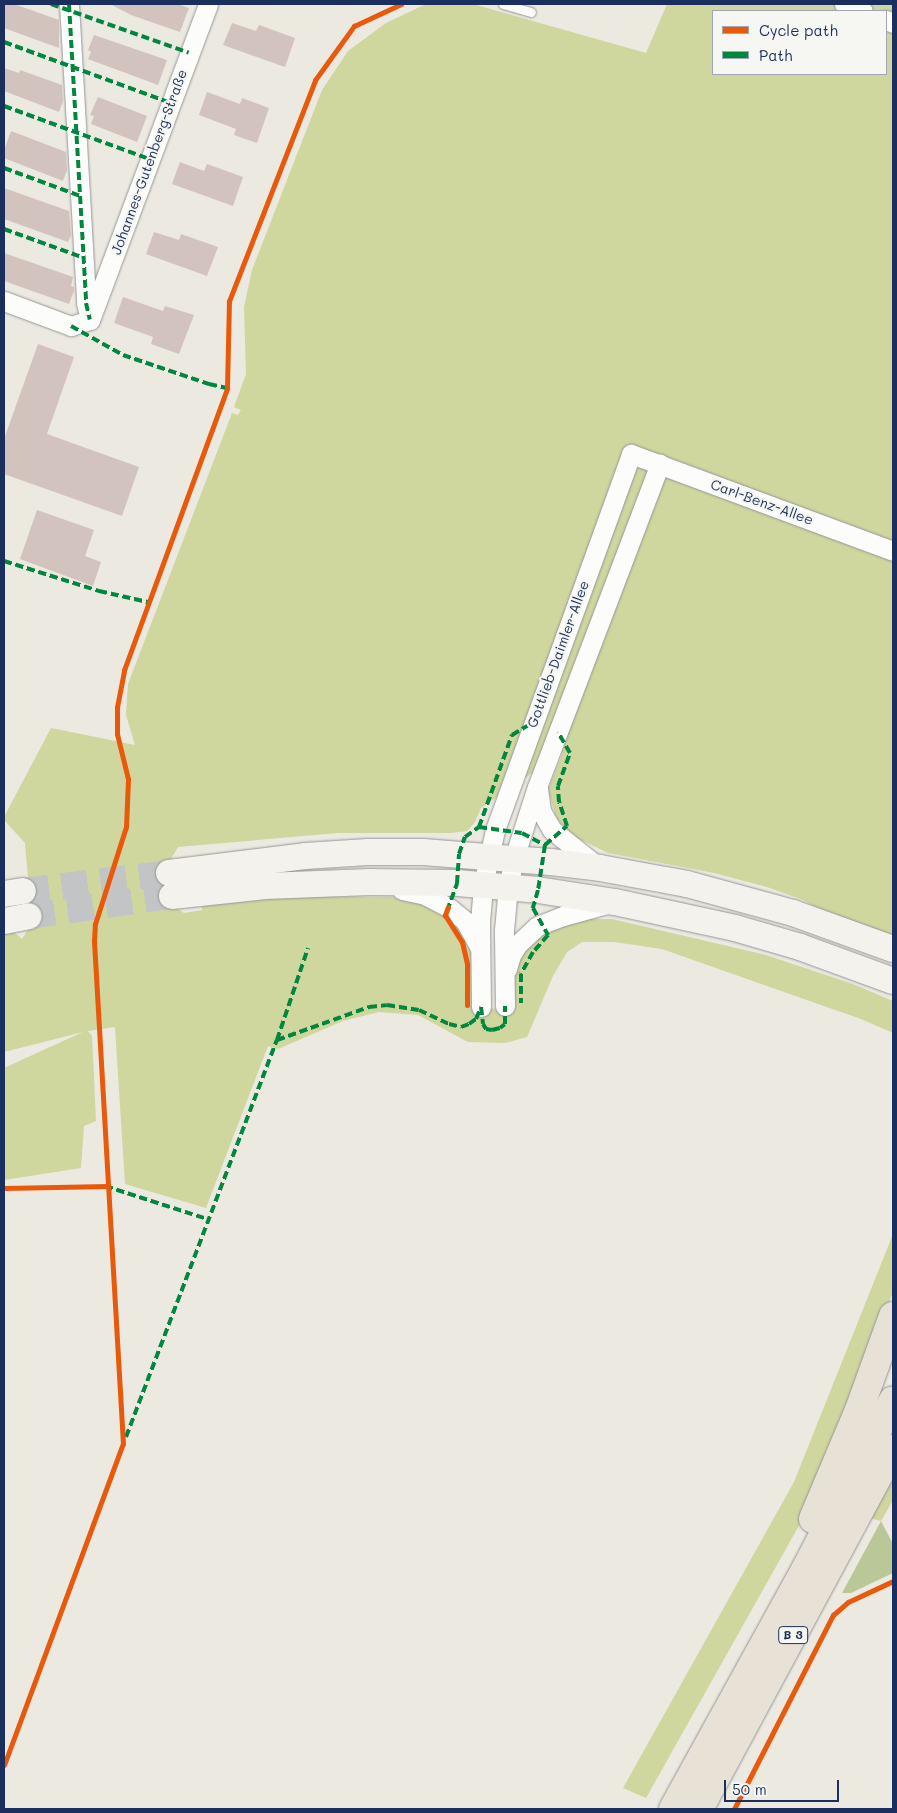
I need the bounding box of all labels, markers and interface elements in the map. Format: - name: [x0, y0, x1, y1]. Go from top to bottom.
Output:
- legend: [712, 10, 887, 75]
- text: Cycle path: [759, 20, 838, 40]
- text: Path: [759, 45, 793, 65]
- street label: Johannes-Gutenberg-Straße: [108, 67, 190, 257]
- street label: Carl-Benz-Allee: [708, 476, 816, 528]
- street label: Gottlieb-Daimler-Allee: [524, 578, 592, 730]
- road number: B 3: [778, 1626, 808, 1644]
- scale bar: [727, 1770, 842, 1802]
- text: 50 m: [732, 1779, 767, 1799]

